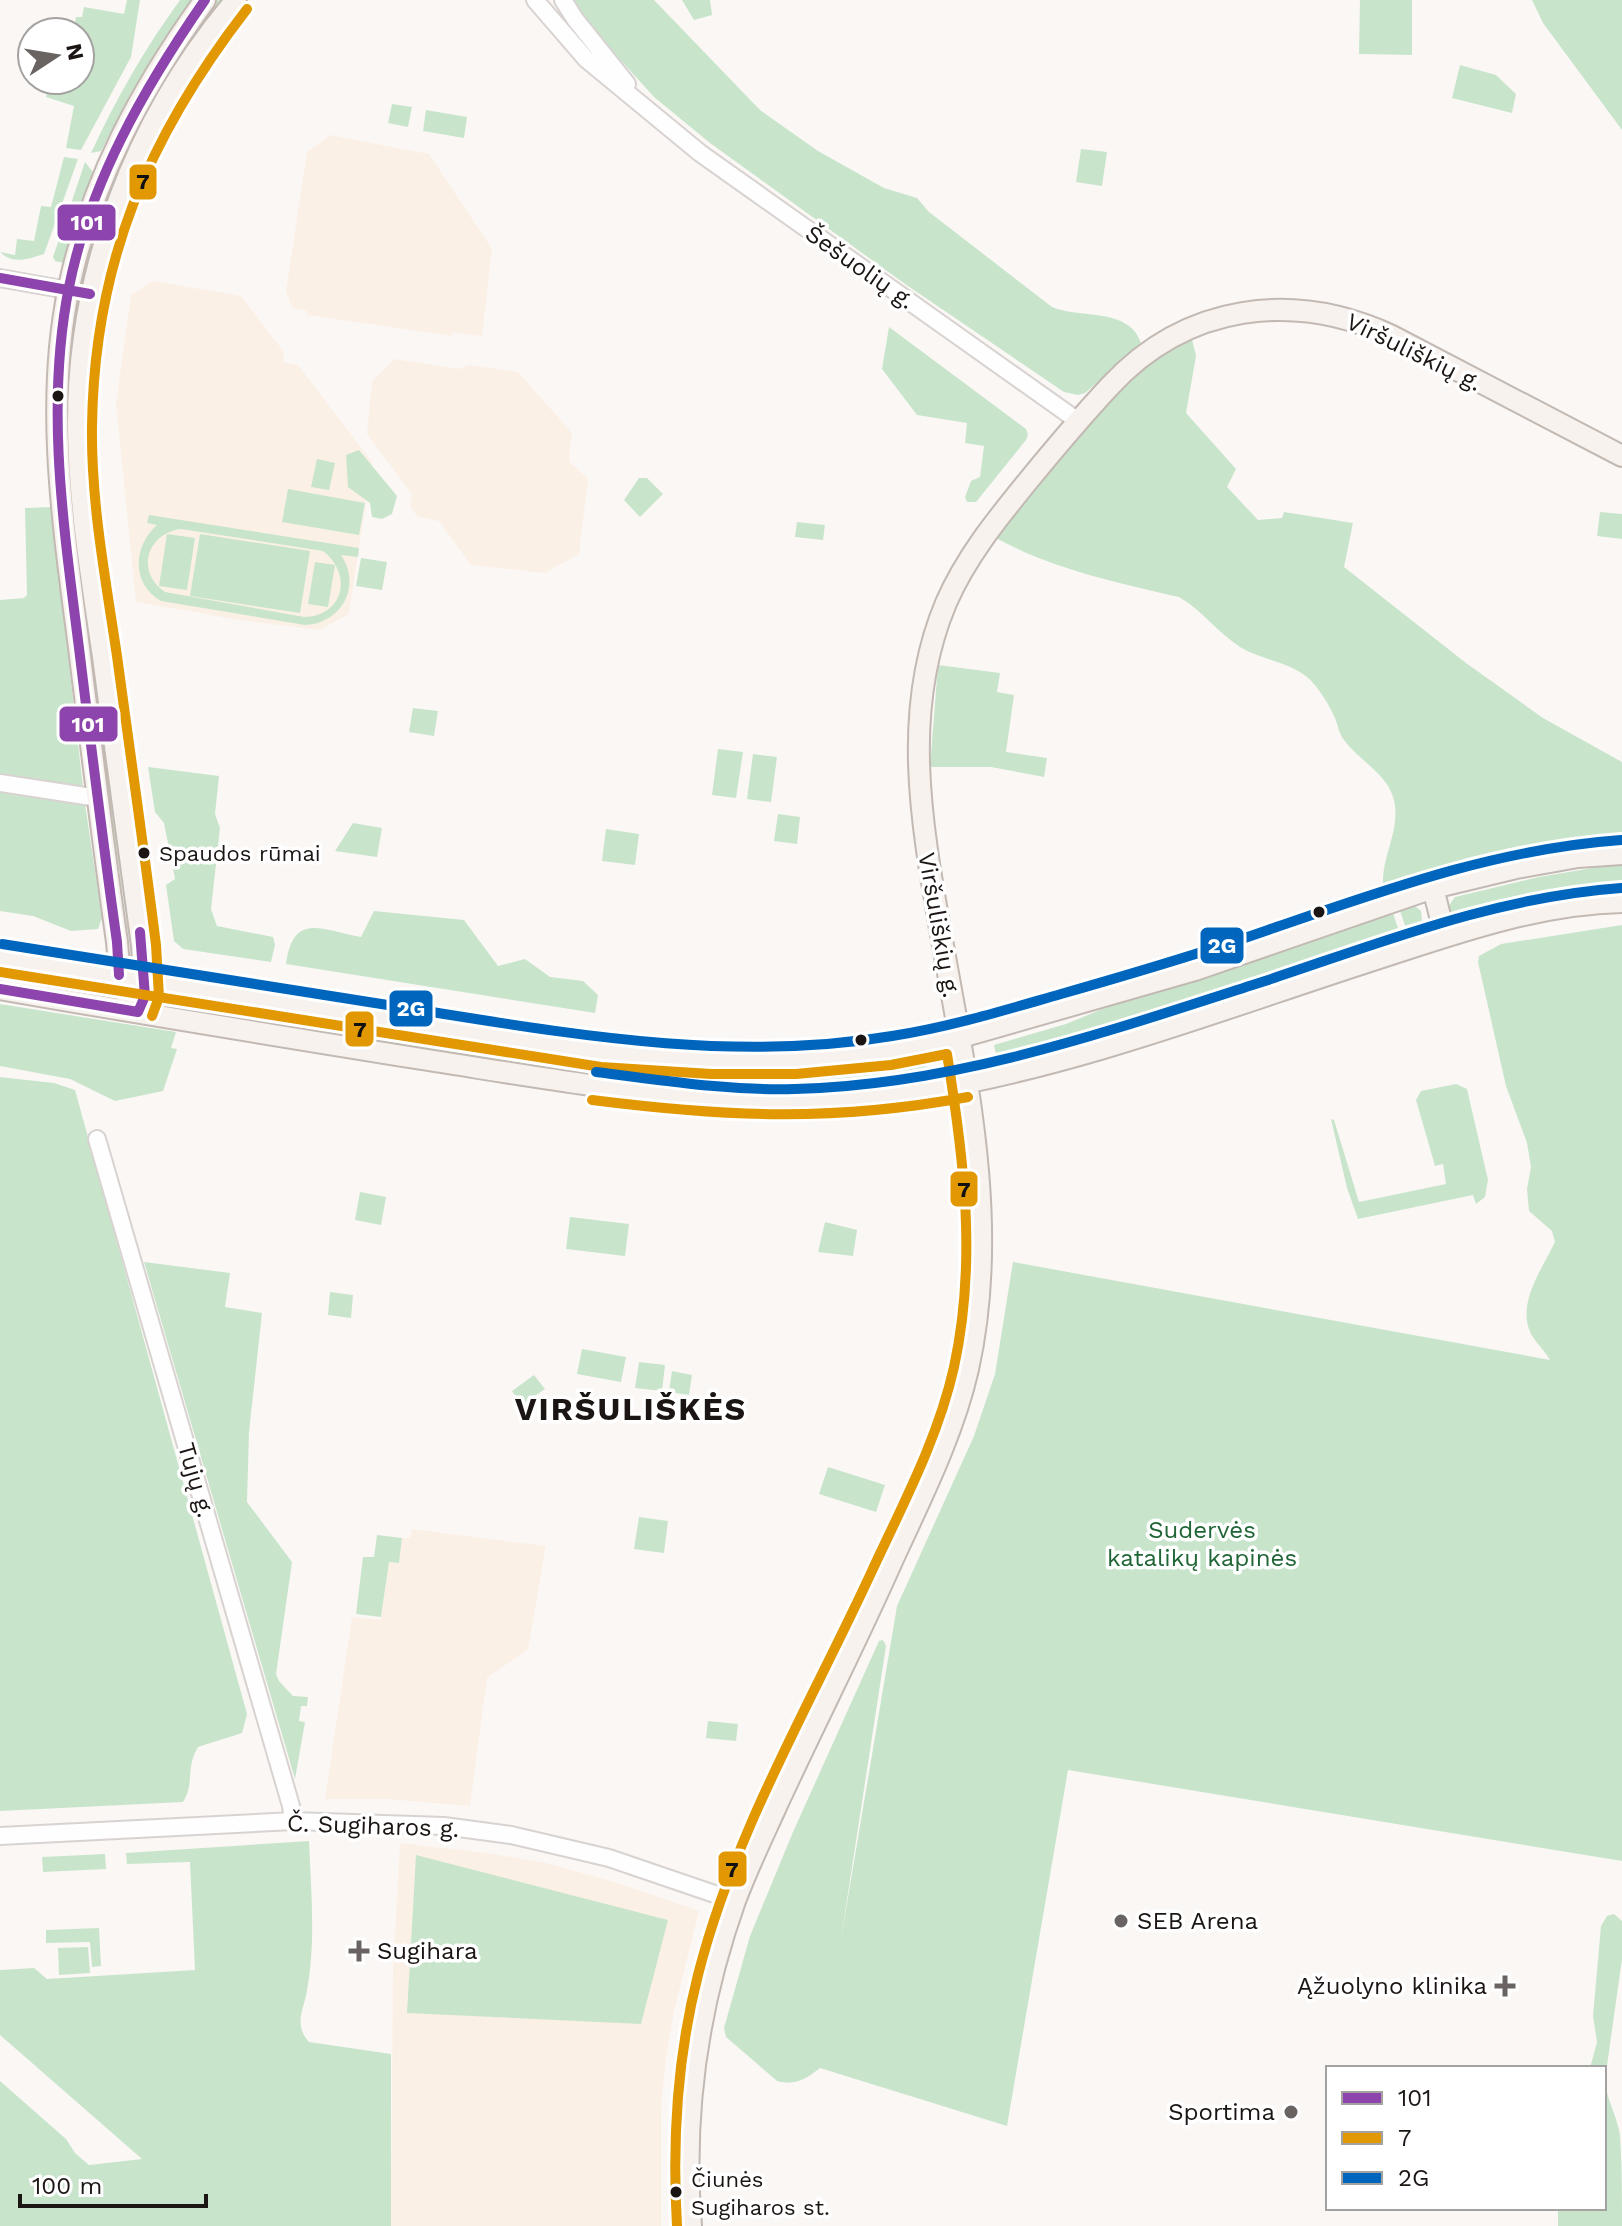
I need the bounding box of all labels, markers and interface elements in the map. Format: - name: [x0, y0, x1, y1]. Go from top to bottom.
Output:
- north arrow: [16, 16, 96, 96]
- text: N: [61, 41, 89, 63]
- line badge: 7: [128, 163, 158, 201]
- text: 7: [136, 169, 150, 194]
- line badge: 101: [56, 203, 117, 242]
- text: 101: [70, 210, 104, 235]
- street label: Šešuolių g.: [800, 219, 920, 315]
- street label: Viršuliškių g.: [1342, 307, 1486, 397]
- unlabelled marker: [50, 388, 66, 404]
- line badge: 101: [58, 705, 119, 743]
- text: 101: [71, 712, 105, 737]
- place label: Spaudos rūmai: [159, 841, 321, 866]
- marker: Spaudos rūmai: [136, 845, 152, 861]
- street label: Viršuliškių g.: [912, 850, 966, 1000]
- unlabelled marker: [1311, 904, 1327, 920]
- line badge: 2G: [1199, 926, 1245, 965]
- text: 2G: [1207, 933, 1237, 958]
- line badge: 2G: [388, 989, 434, 1028]
- text: 2G: [396, 996, 426, 1021]
- line badge: 7: [344, 1010, 375, 1048]
- text: 7: [353, 1017, 367, 1042]
- unlabelled marker: [853, 1032, 869, 1048]
- line badge: 7: [949, 1170, 979, 1208]
- text: 7: [957, 1177, 971, 1202]
- district label: VIRŠULIŠKĖS: [515, 1390, 747, 1428]
- street label: Tujų g.: [172, 1439, 220, 1521]
- park label: Sudervės katalikų kapinės: [1107, 1516, 1297, 1572]
- street label: Č. Sugiharos g.: [286, 1809, 460, 1843]
- line badge: 7: [717, 1850, 748, 1888]
- text: 7: [725, 1857, 739, 1882]
- place label: SEB Arena: [1137, 1907, 1258, 1935]
- marker: SEB Arena: [1112, 1912, 1130, 1930]
- place label: Sugihara: [377, 1937, 478, 1965]
- marker: Sugihara: [348, 1940, 370, 1962]
- place label: Ąžuolyno klinika: [1297, 1972, 1487, 2000]
- marker: Ąžuolyno klinika: [1494, 1975, 1516, 1997]
- legend: [1326, 2066, 1606, 2210]
- text: 101: [1398, 2084, 1432, 2112]
- place label: Sportima: [1168, 2098, 1275, 2126]
- marker: Sportima: [1282, 2103, 1300, 2121]
- text: 7: [1398, 2124, 1411, 2152]
- scale bar: [20, 2158, 206, 2208]
- text: 2G: [1398, 2164, 1429, 2192]
- place label: Čiunės Sugiharos st.: [691, 2167, 830, 2220]
- text: 100 m: [32, 2172, 102, 2200]
- marker: Čiunės Sugiharos st.: [668, 2184, 684, 2200]

